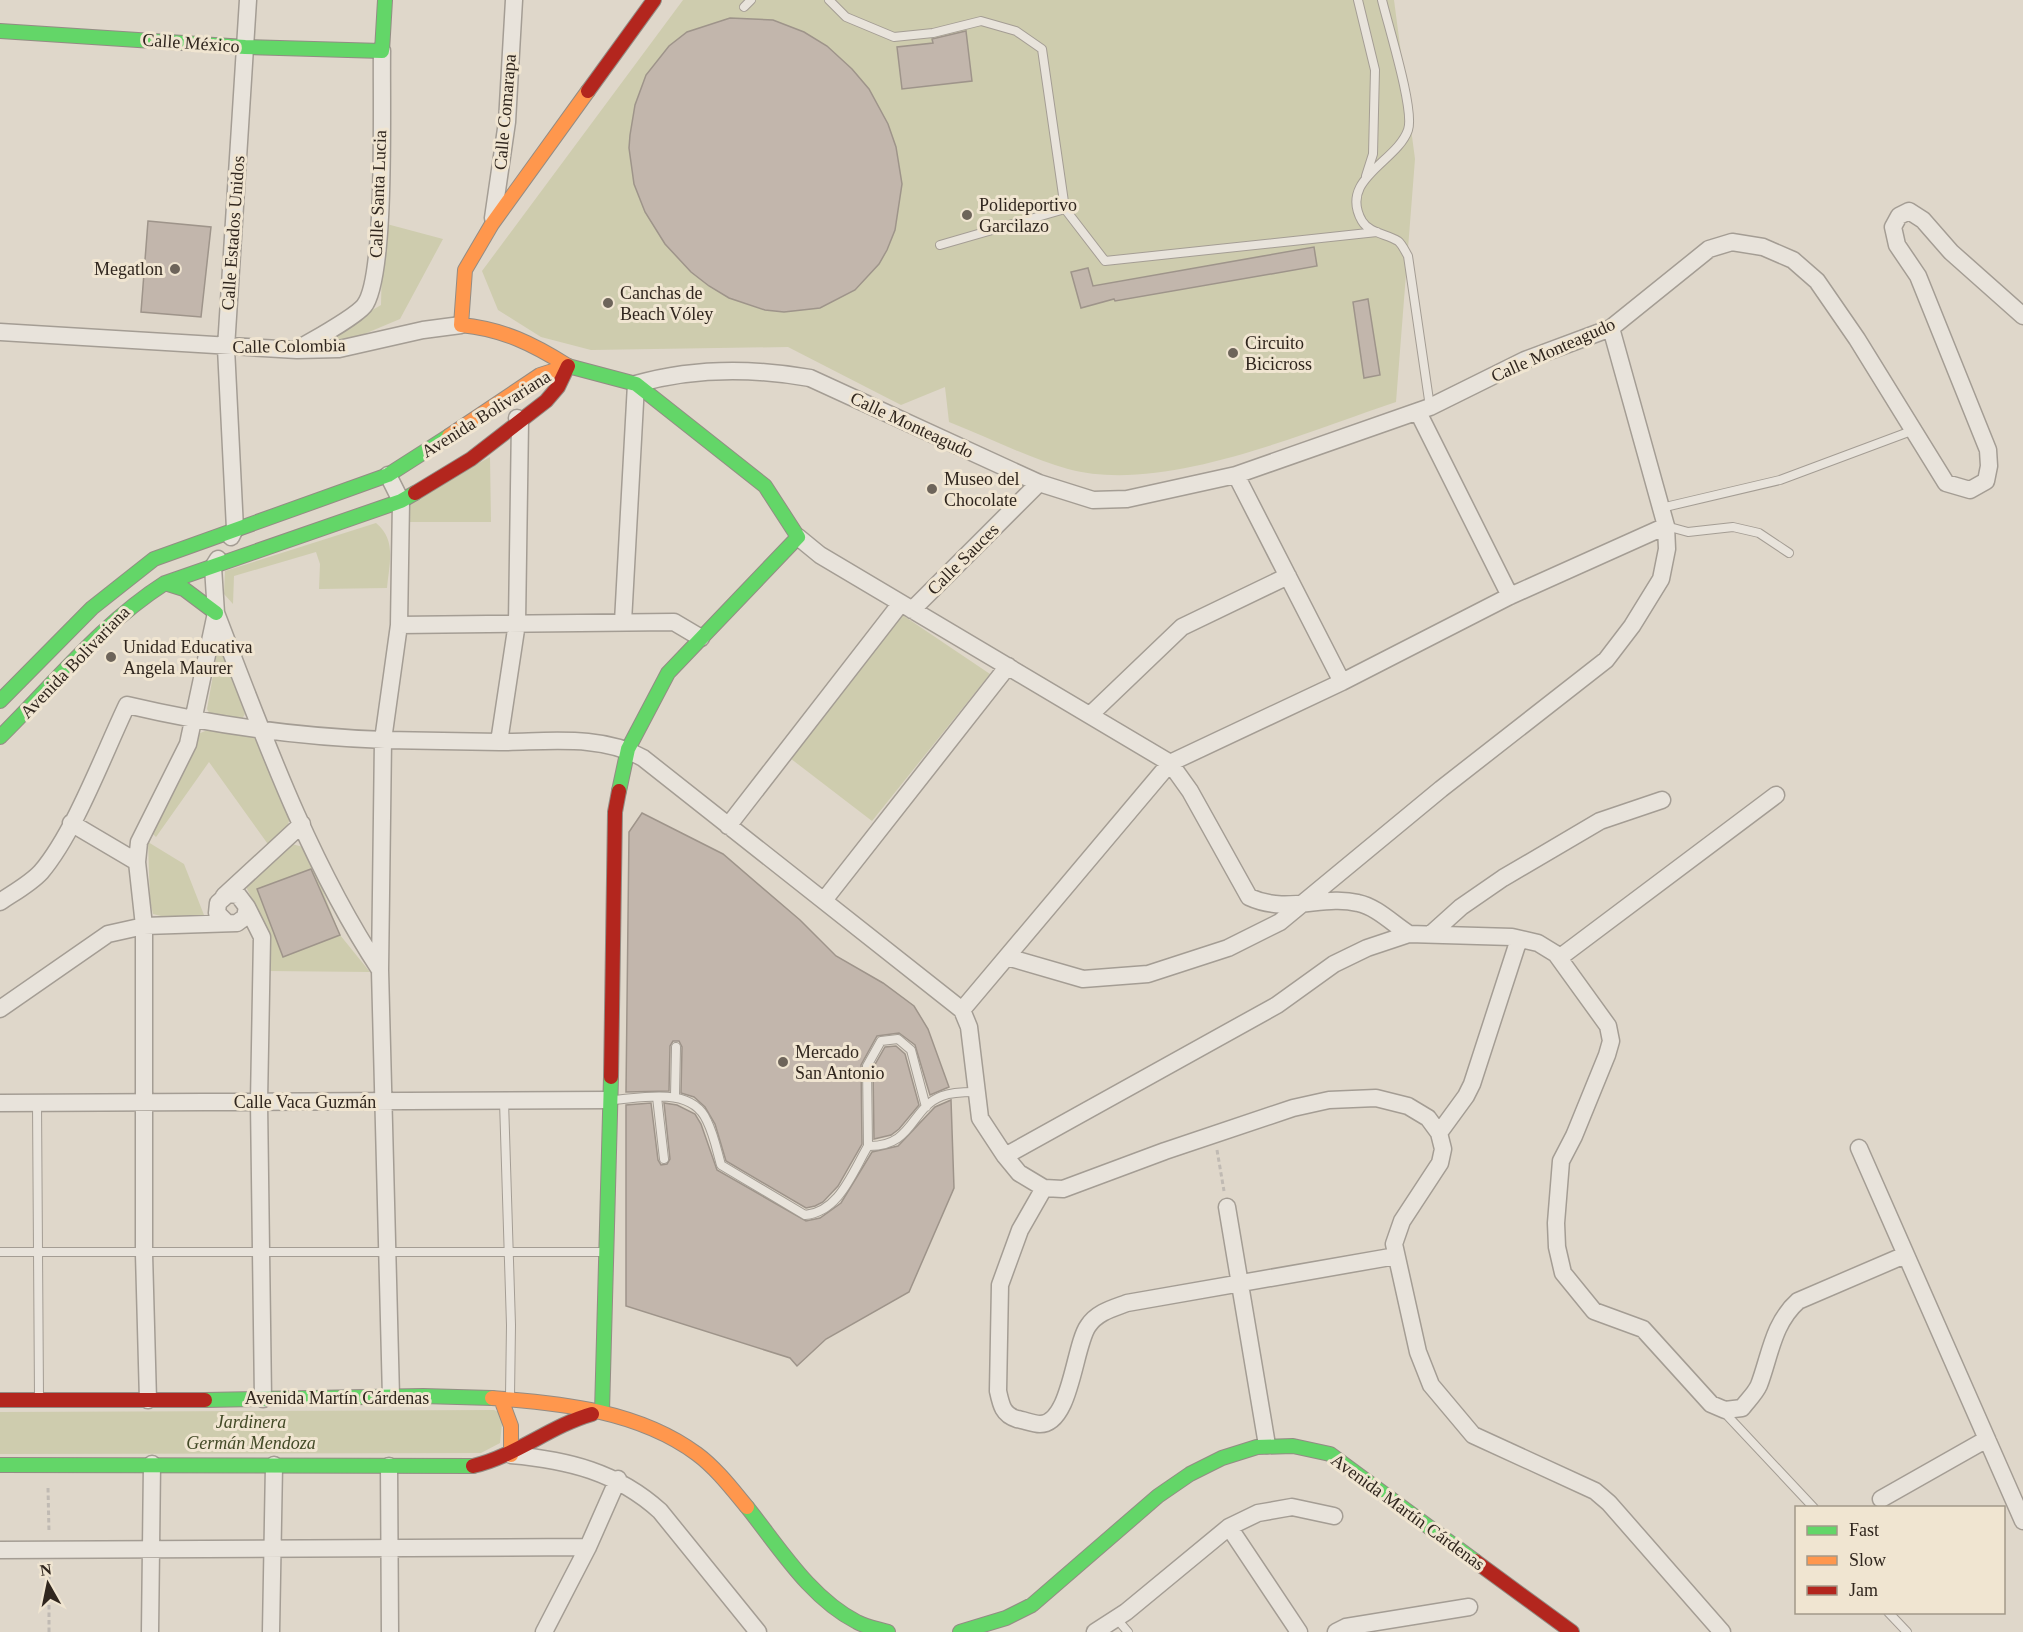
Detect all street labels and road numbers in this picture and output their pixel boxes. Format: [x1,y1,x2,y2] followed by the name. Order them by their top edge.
[142,30,240,56] street label: Calle México
[490,53,520,171] street label: Calle Comarapa
[366,130,390,258] street label: Calle Santa Lucia
[218,155,248,311] street label: Calle Estados Unidos
[1488,314,1618,386] street label: Calle Monteagudo
[232,335,346,357] street label: Calle Colombia
[418,366,554,462] street label: Avenida Bolivariana
[847,388,977,462] street label: Calle Monteagudo
[923,519,1003,599] street label: Calle Sauces
[16,602,134,722] street label: Avenida Bolivariana
[234,1092,376,1112] street label: Calle Vaca Guzmán
[245,1388,429,1408] street label: Avenida Martín Cárdenas
[1327,1450,1489,1574] street label: Avenida Martín Cárdenas

